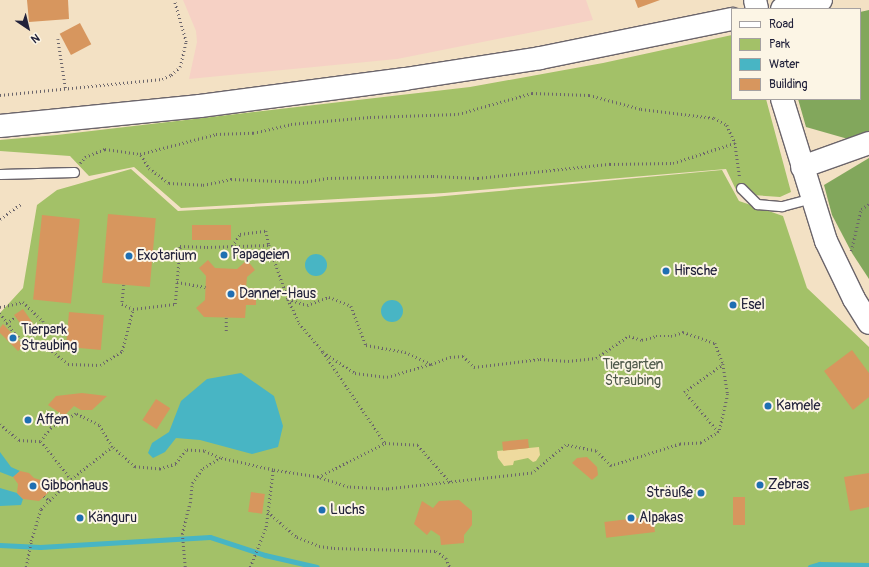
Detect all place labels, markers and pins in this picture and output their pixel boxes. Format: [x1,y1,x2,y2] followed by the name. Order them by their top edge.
[232,247,290,263] place label: Papageien
[137,248,197,264] place label: Exotarium
[219,250,229,260] marker: Papageien
[124,251,134,261] marker: Exotarium
[674,263,717,279] place label: Hirsche
[661,266,671,276] marker: Hirsche
[239,286,316,302] place label: Danner-Haus
[226,289,236,299] marker: Danner-Haus
[741,297,765,313] place label: Esel
[728,300,738,310] marker: Esel
[21,322,77,354] place label: Tierpark Straubing
[8,333,18,343] marker: Tierpark Straubing
[776,398,821,414] place label: Kamele
[763,401,773,411] marker: Kamele
[36,412,69,428] place label: Affen
[23,415,33,425] marker: Affen
[768,477,809,493] place label: Zebras
[41,478,108,494] place label: Gibbonhaus
[755,480,765,490] marker: Zebras
[28,481,38,491] marker: Gibbonhaus
[646,485,693,501] place label: Sträuße
[696,488,706,498] marker: Sträuße
[330,502,365,518] place label: Luchs
[317,505,327,515] marker: Luchs
[88,510,137,526] place label: Känguru
[639,510,683,526] place label: Alpakas
[75,513,85,523] marker: Känguru
[626,513,636,523] marker: Alpakas

